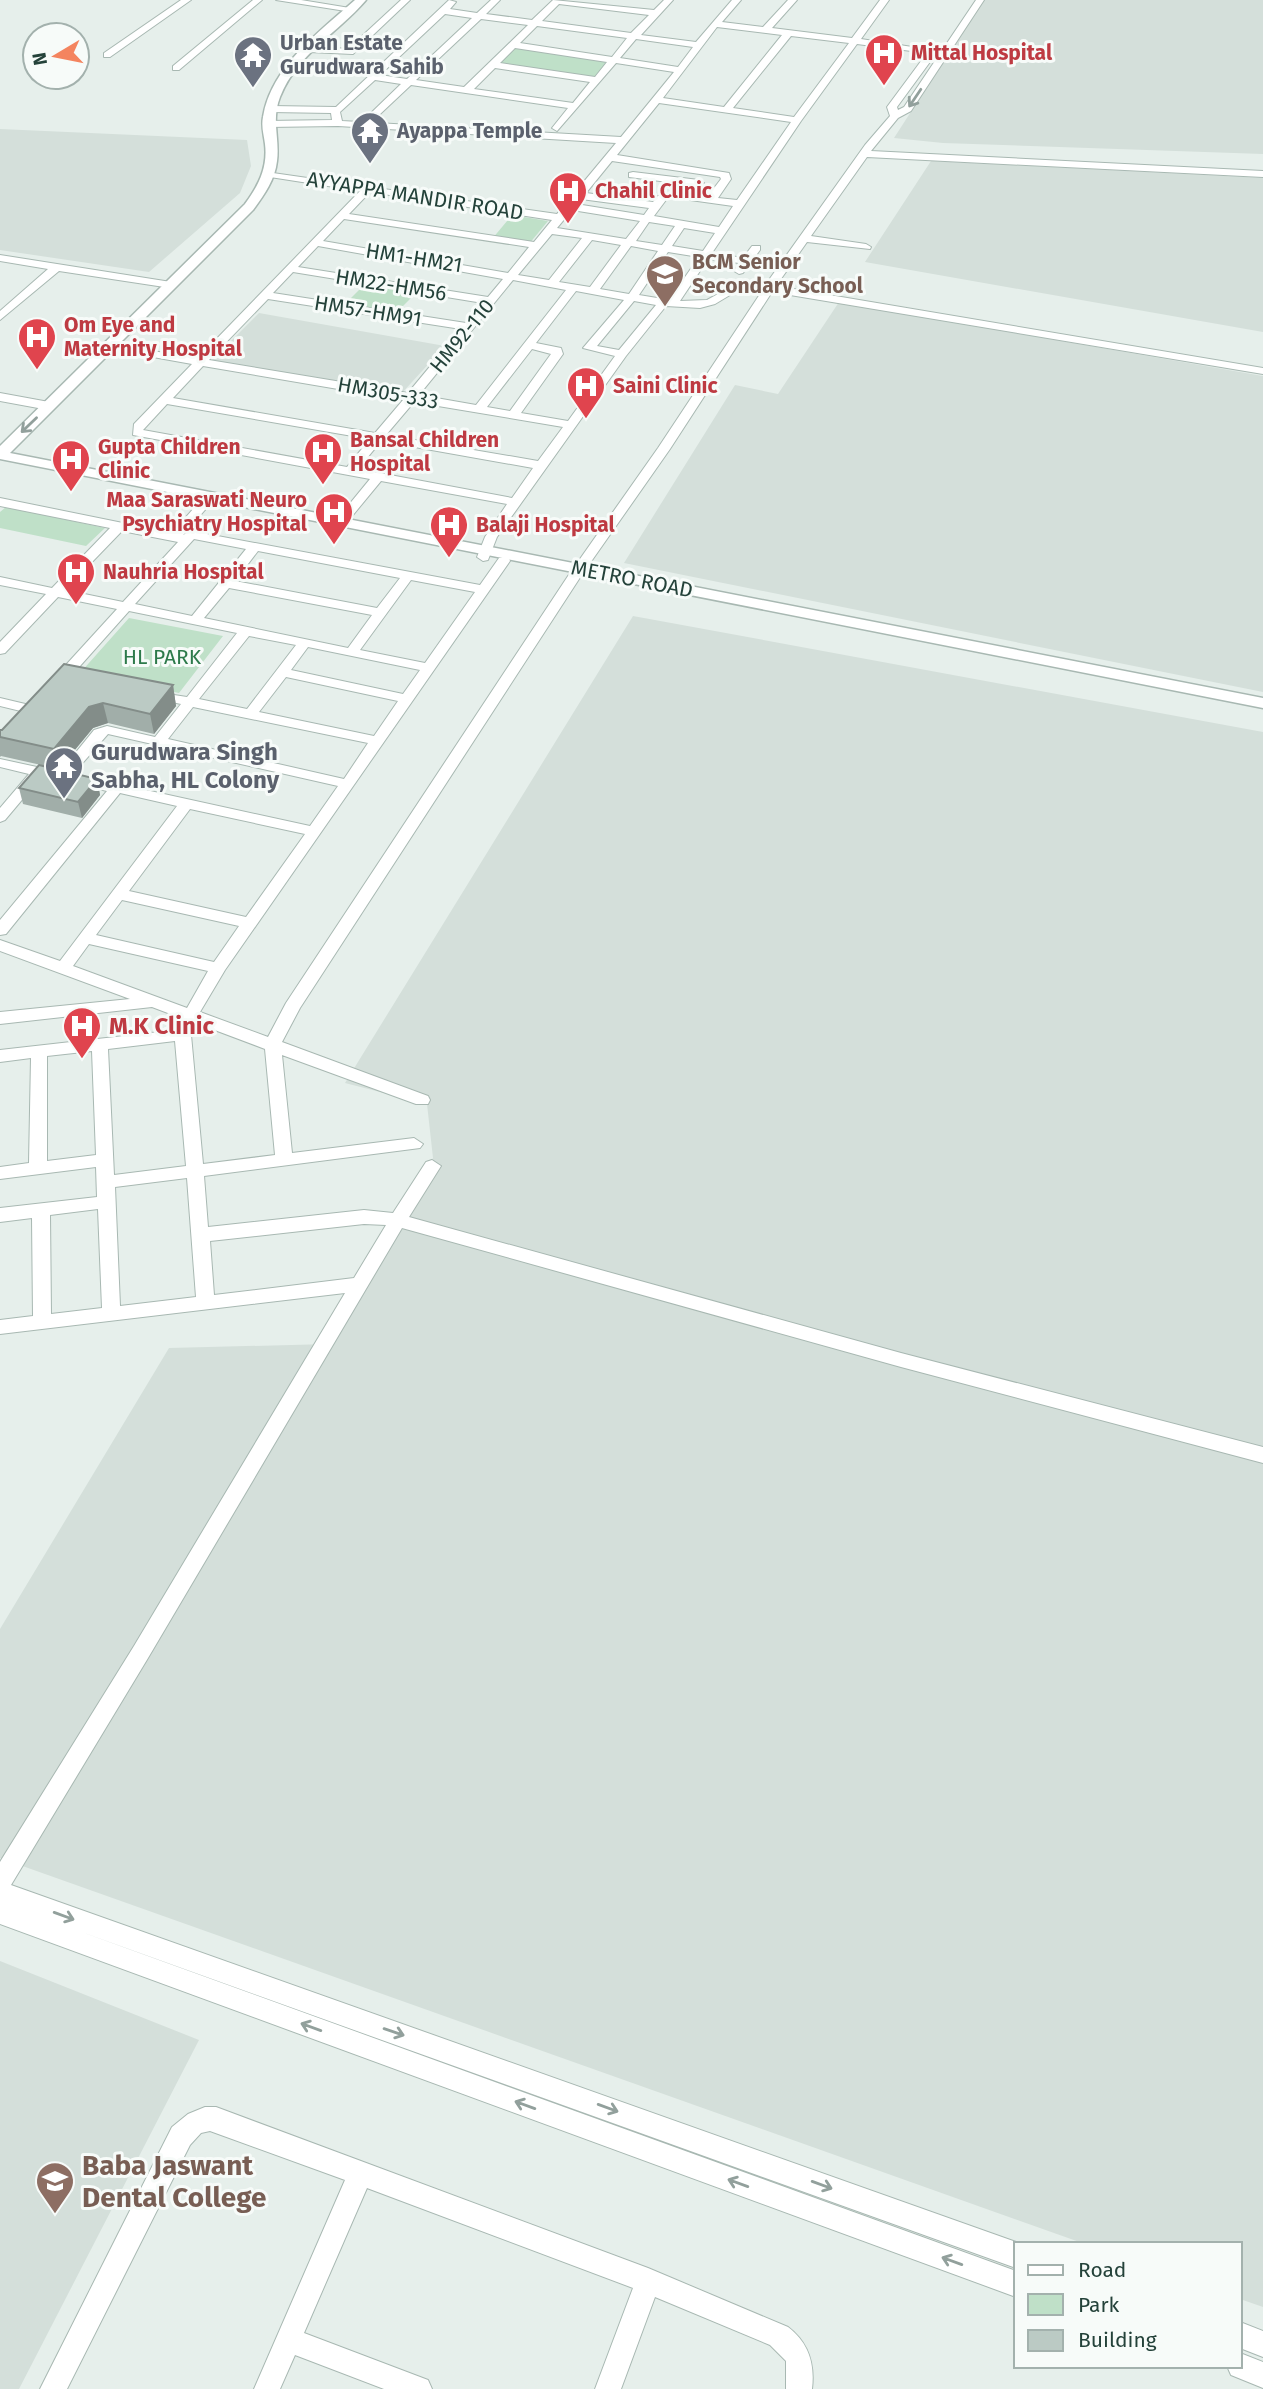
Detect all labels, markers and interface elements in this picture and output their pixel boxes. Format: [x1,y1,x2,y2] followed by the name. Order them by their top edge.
[21,21,91,91] north arrow
[280,30,444,80] place label: Urban Estate Gurudwara Sahib
[863,32,905,87] hospital icon: Mittal Hospital
[232,34,274,89] temple icon: Urban Estate Gurudwara Sahib
[911,40,1053,66] place label: Mittal Hospital
[27,51,52,67] text: N
[908,88,922,107] one-way arrow
[349,110,391,165] temple icon: Ayappa Temple
[396,118,543,144] place label: Ayappa Temple
[305,166,525,226] street label: AYYAPPA MANDIR ROAD
[547,170,589,225] hospital icon: Chahil Clinic
[595,178,712,204] place label: Chahil Clinic
[364,238,464,278] street label: HM1-HM21
[692,249,864,299] place label: BCM Senior Secondary School
[644,253,686,308] school or university icon: BCM Senior Secondary School
[334,263,448,307] street label: HM22-HM56
[312,290,424,332] street label: HM57-HM91
[424,294,500,378] street label: HM92-110
[64,312,243,362] place label: Om Eye and Maternity Hospital
[16,316,58,371] hospital icon: Om Eye and Maternity Hospital
[565,365,607,420] hospital icon: Saini Clinic
[336,371,440,415] street label: HM305-333
[613,373,718,399] place label: Saini Clinic
[21,417,38,434] one-way arrow
[350,427,499,477] place label: Bansal Children Hospital
[302,431,344,486] hospital icon: Bansal Children Hospital
[98,434,241,484] place label: Gupta Children Clinic
[50,438,92,493] hospital icon: Gupta Children Clinic
[107,487,308,537] place label: Maa Saraswati Neuro Psychiatry Hospital
[313,491,355,546] hospital icon: Maa Saraswati Neuro Psychiatry Hospital
[428,504,470,559] hospital icon: Balaji Hospital
[476,512,615,538] place label: Balaji Hospital
[55,551,97,606] hospital icon: Nauhria Hospital
[569,554,695,604] street label: METRO ROAD
[103,559,264,585] place label: Nauhria Hospital
[123,644,202,670] park label: HL PARK
[91,738,280,794] place label: Gurudwara Singh Sabha, HL Colony
[43,745,85,800] temple icon: Gurudwara Singh Sabha, HL Colony
[61,1005,103,1060] hospital icon: M.K Clinic
[109,1012,215,1040] place label: M.K Clinic
[52,1911,74,1923] one-way arrow
[301,2019,323,2032] one-way arrow
[383,2027,405,2039] one-way arrow
[514,2098,536,2110] one-way arrow
[597,2103,619,2115] one-way arrow
[82,2149,266,2214] place label: Baba Jaswant Dental College
[34,2160,76,2215] school or university icon: Baba Jaswant Dental College
[728,2176,750,2188] one-way arrow
[811,2180,833,2192] one-way arrow
[1014,2242,1242,2368] legend
[942,2254,964,2266] one-way arrow
[1078,2257,1126,2283] text: Road
[1078,2292,1120,2318] text: Park
[1078,2327,1157,2353] text: Building

